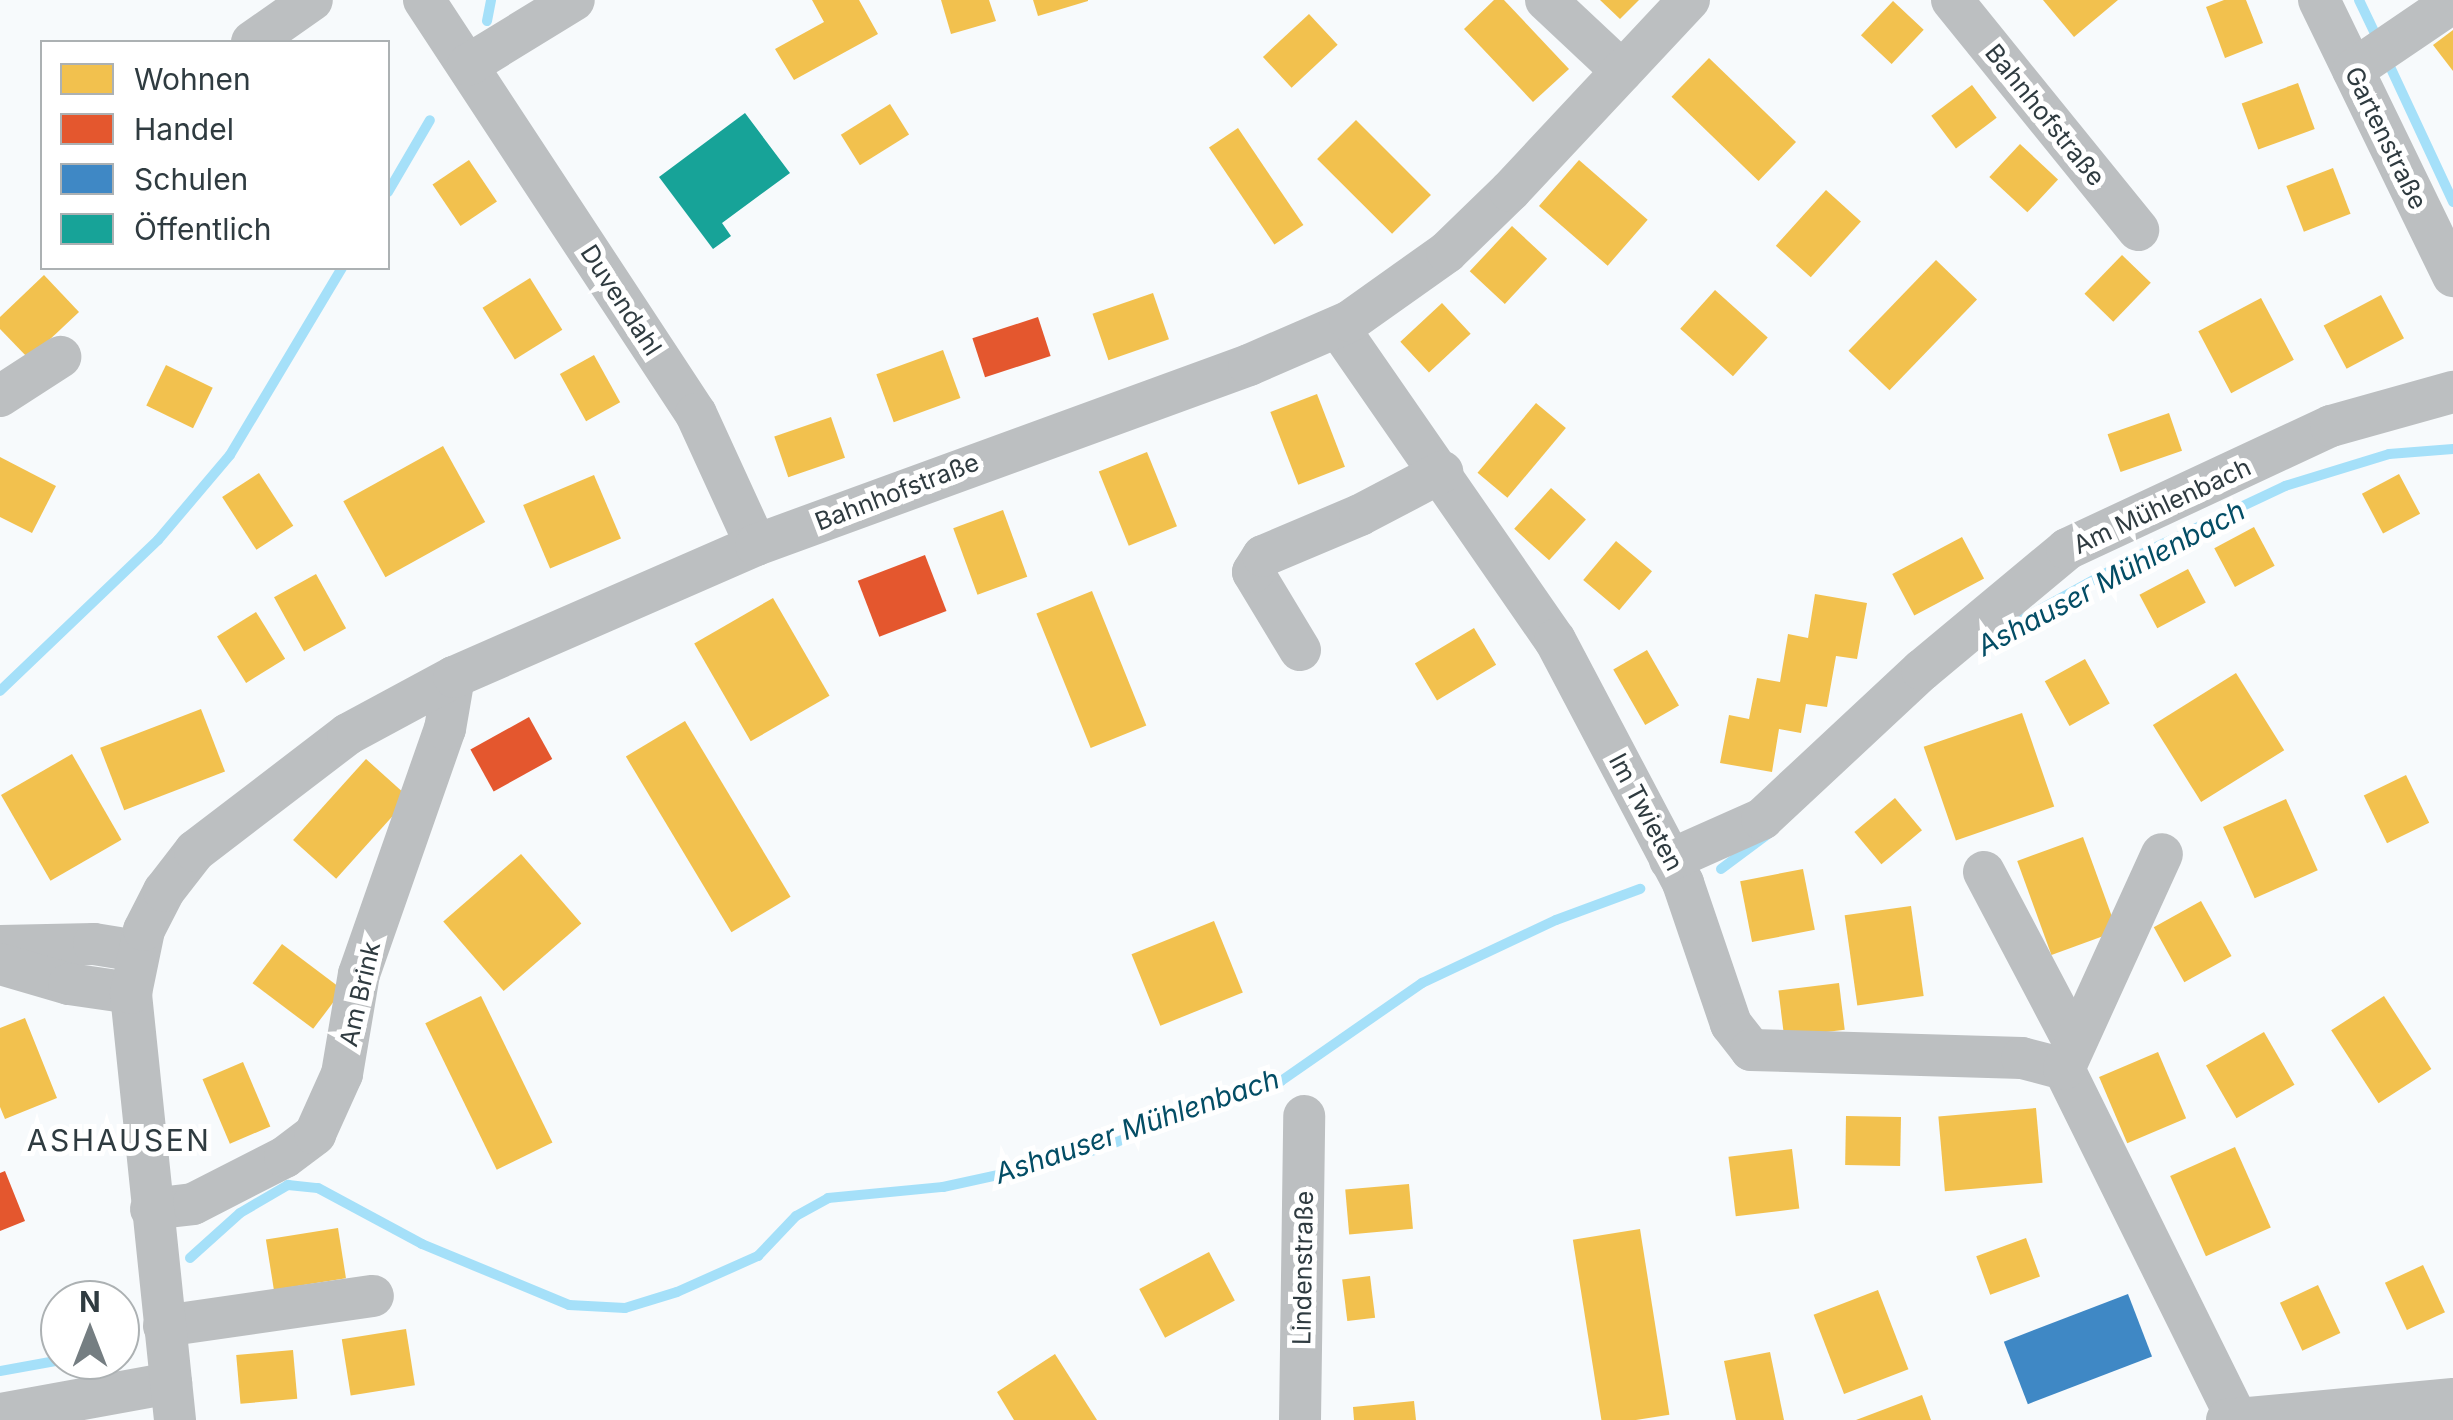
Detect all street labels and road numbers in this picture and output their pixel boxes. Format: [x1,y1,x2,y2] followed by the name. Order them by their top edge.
[1979,38,2111,192] street label: Bahnhofstraße
[2339,62,2433,214] street label: Gartenstraße
[574,239,668,361] street label: Duvendahl
[811,447,983,537] street label: Bahnhofstraße
[2068,452,2256,560] street label: Am Mühlenbach
[1603,748,1689,876] street label: Im Twieten
[333,939,387,1049] street label: Am Brink
[1287,1191,1319,1345] street label: Lindenstraße

